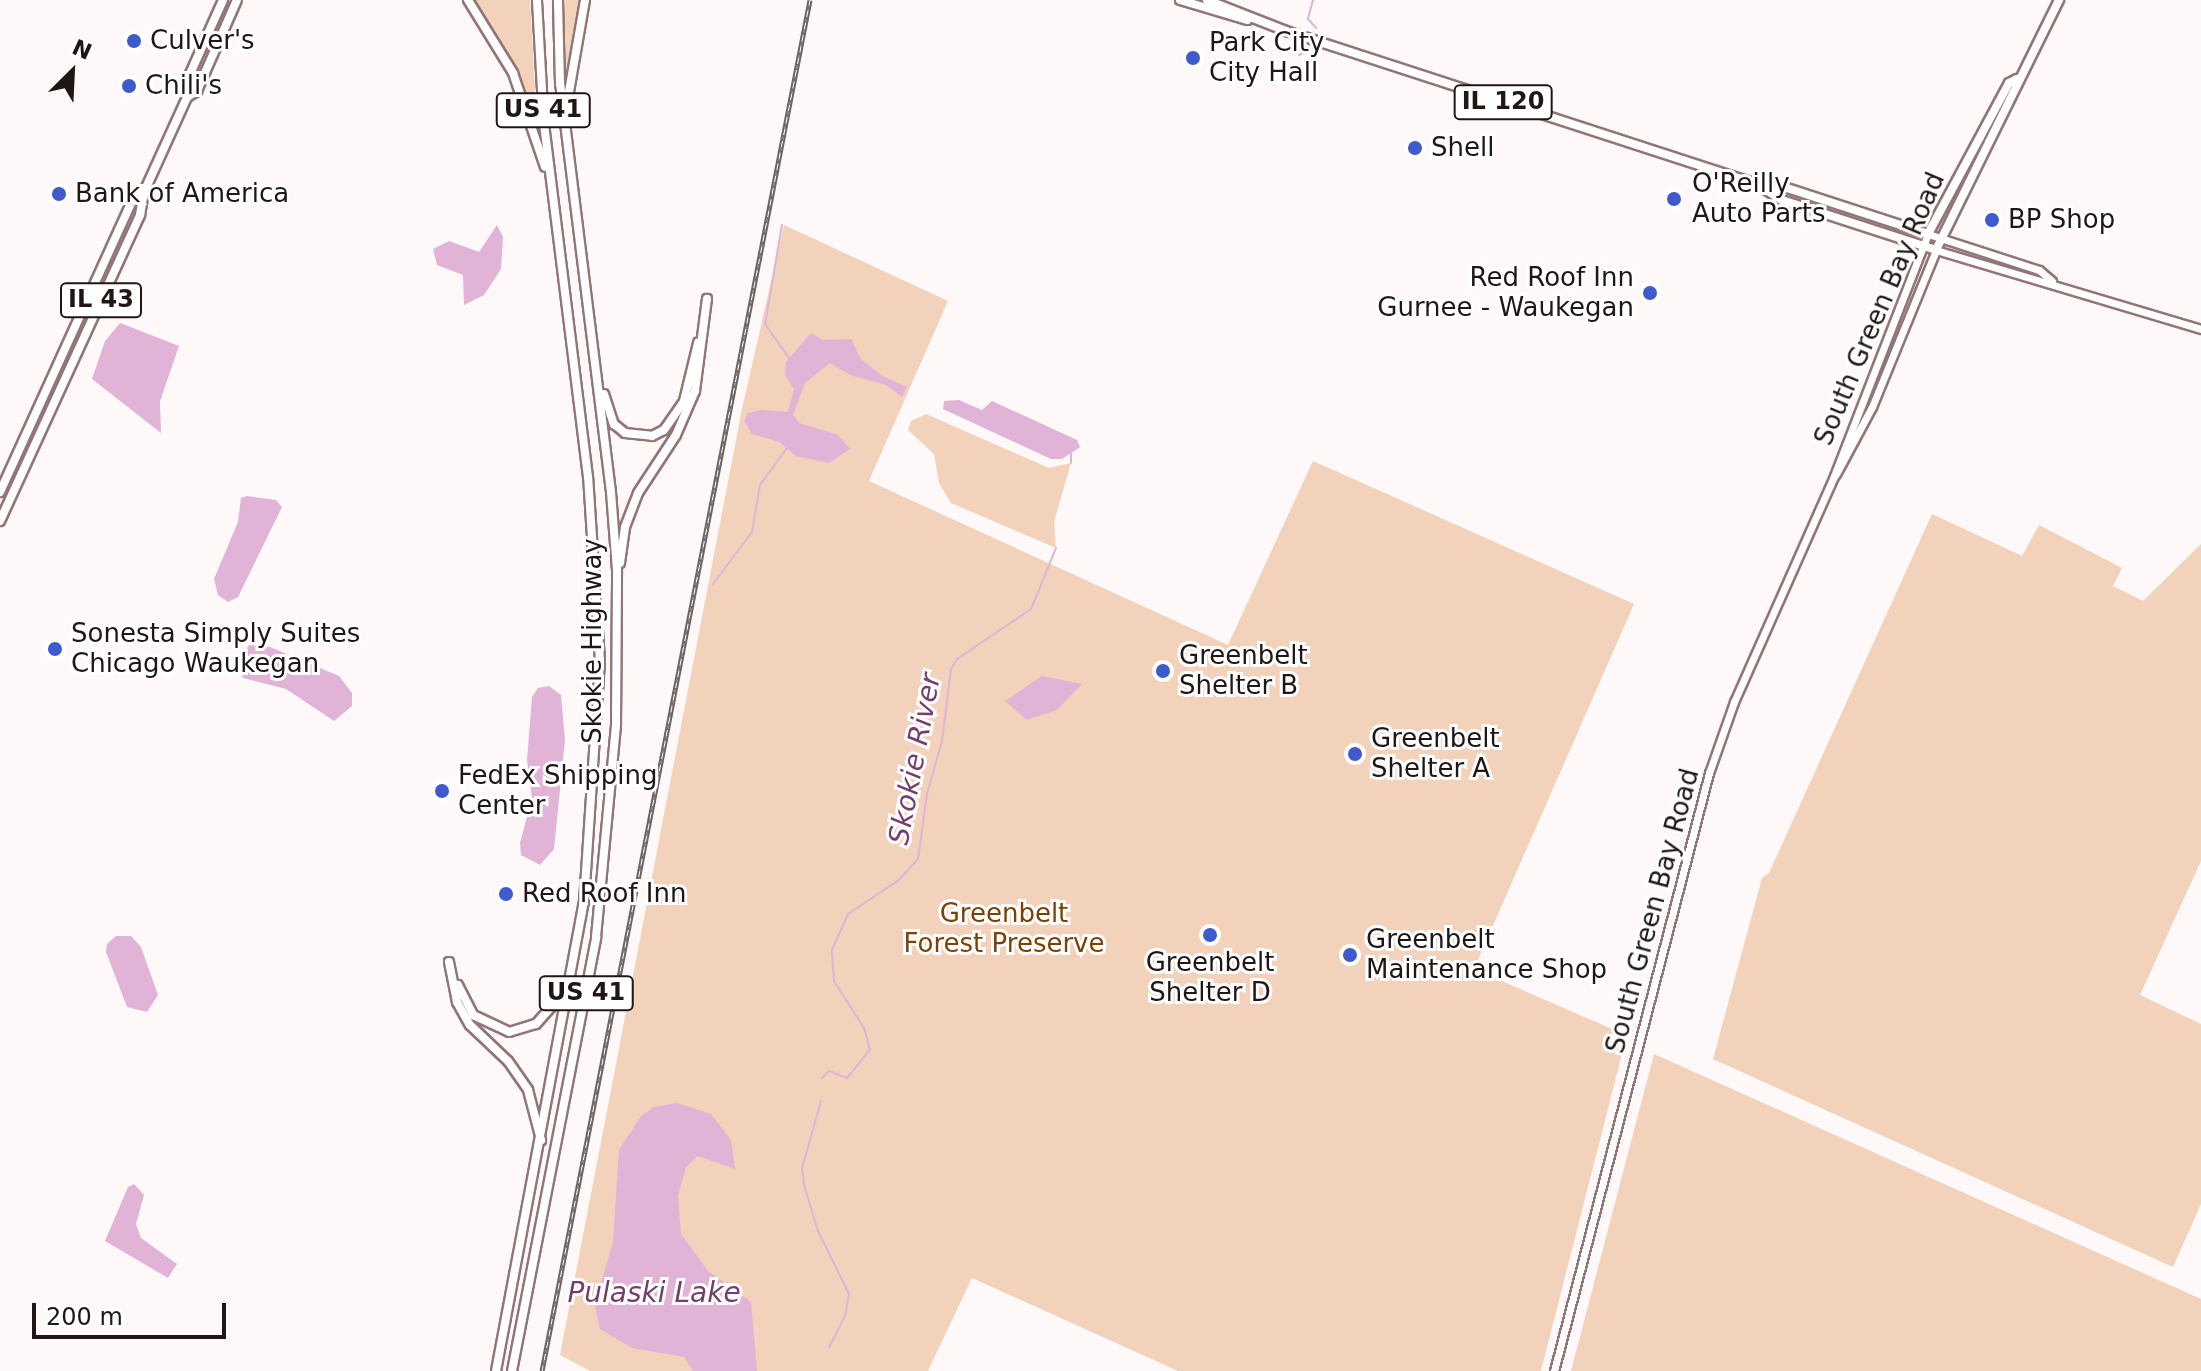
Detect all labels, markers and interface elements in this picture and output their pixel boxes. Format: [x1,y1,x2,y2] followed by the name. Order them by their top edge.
[150,25,255,57] place label: Culver's
[1209,27,1324,88] place label: Park City City Hall
[32,32,112,112] north arrow
[125,32,143,50] marker: Culver's
[68,34,95,65] text: N
[1184,49,1202,67] marker: Park City City Hall
[145,70,222,102] place label: Chili's
[120,77,138,95] marker: Chili's
[1453,82,1553,122] road number: IL 120
[495,90,591,130] road number: US 41
[1431,132,1494,164] place label: Shell
[1406,139,1424,157] marker: Shell
[1692,168,1826,230] place label: O'Reilly Auto Parts
[1808,168,1952,450] street label: South Green Bay Road
[75,178,289,210] place label: Bank of America
[50,185,68,203] marker: Bank of America
[1663,188,1685,210] marker: O'Reilly Auto Parts
[2008,204,2115,236] place label: BP Shop
[1983,211,2001,229] marker: BP Shop
[1377,262,1634,324] place label: Red Roof Inn Gurnee - Waukegan
[59,280,143,320] road number: IL 43
[1641,284,1659,302] marker: Red Roof Inn Gurnee - Waukegan
[577,538,609,744] street label: Skokie Highway
[71,618,360,680] place label: Sonesta Simply Suites Chicago Waukegan
[46,640,64,658] marker: Sonesta Simply Suites Chicago Waukegan
[1179,640,1308,702] place label: Greenbelt Shelter B
[1154,662,1172,680] marker: Greenbelt Shelter B
[882,670,948,848] water label: Skokie River
[1371,723,1500,784] place label: Greenbelt Shelter A
[1346,745,1364,763] marker: Greenbelt Shelter A
[458,760,658,822] place label: FedEx Shipping Center
[1600,765,1706,1057] street label: South Green Bay Road
[433,782,451,800] marker: FedEx Shipping Center
[522,878,686,910] place label: Red Roof Inn
[497,885,515,903] marker: Red Roof Inn
[903,898,1105,960] park label: Greenbelt Forest Preserve
[1366,924,1607,986] place label: Greenbelt Maintenance Shop
[1201,926,1219,944] marker: Greenbelt Shelter D
[1341,946,1359,964] marker: Greenbelt Maintenance Shop
[1146,947,1274,1008] place label: Greenbelt Shelter D
[538,973,634,1013] road number: US 41
[567,1276,741,1310] water label: Pulaski Lake
[36,1287,230,1337] scale bar
[46,1303,123,1331] text: 200 m

